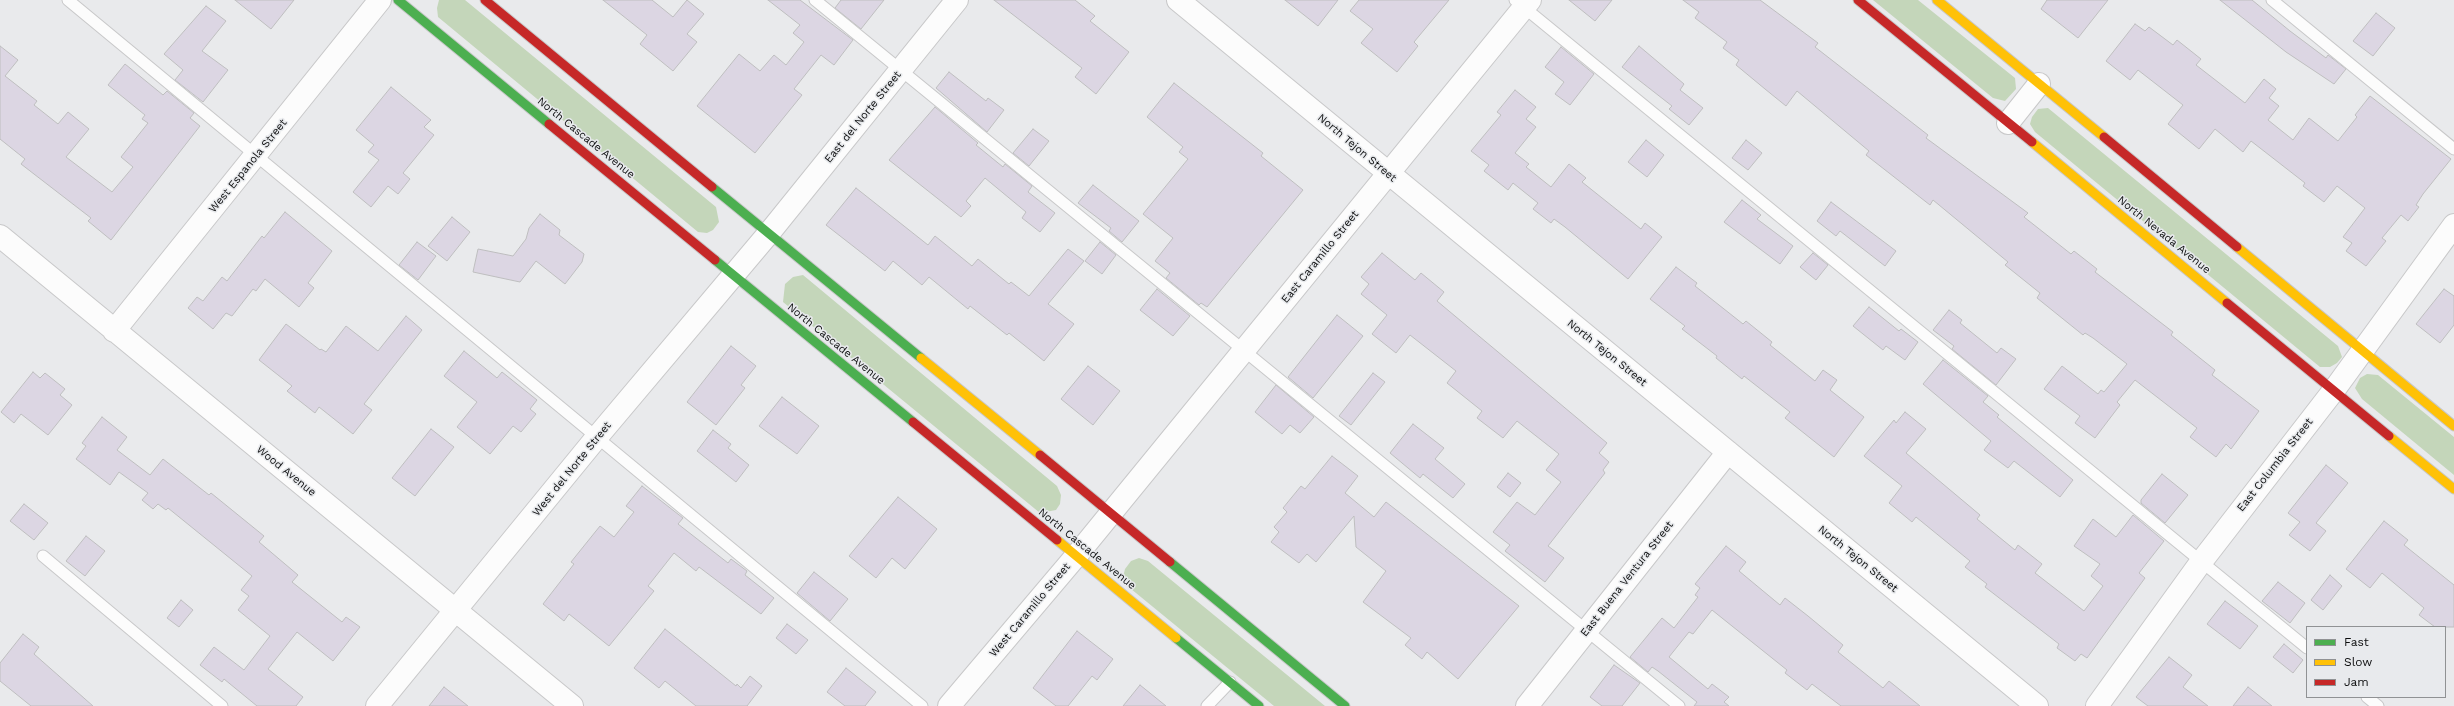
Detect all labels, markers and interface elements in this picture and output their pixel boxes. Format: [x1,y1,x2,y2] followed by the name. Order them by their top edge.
[822,68,904,166] street label: East del Norte Street
[535,95,637,181] street label: North Cascade Avenue
[1315,111,1399,185] street label: North Tejon Street
[206,117,290,215] street label: West Espanola Street
[2115,193,2213,277] street label: North Nevada Avenue
[1279,208,1361,306] street label: East Caramillo Street
[785,301,887,387] street label: North Cascade Avenue
[1564,317,1650,389] street label: North Tejon Street
[2234,416,2316,514] street label: East Columbia Street
[530,419,614,519] street label: West del Norte Street
[253,443,319,499] street label: Wood Avenue
[1036,506,1138,592] street label: North Cascade Avenue
[1578,519,1676,639] street label: East Buena Ventura Street
[1815,523,1901,595] street label: North Tejon Street
[987,560,1073,660] street label: West Caramillo Street
[2306,626,2446,698] legend
[2344,635,2369,649] text: Fast
[2344,655,2372,669] text: Slow
[2344,675,2369,689] text: Jam

